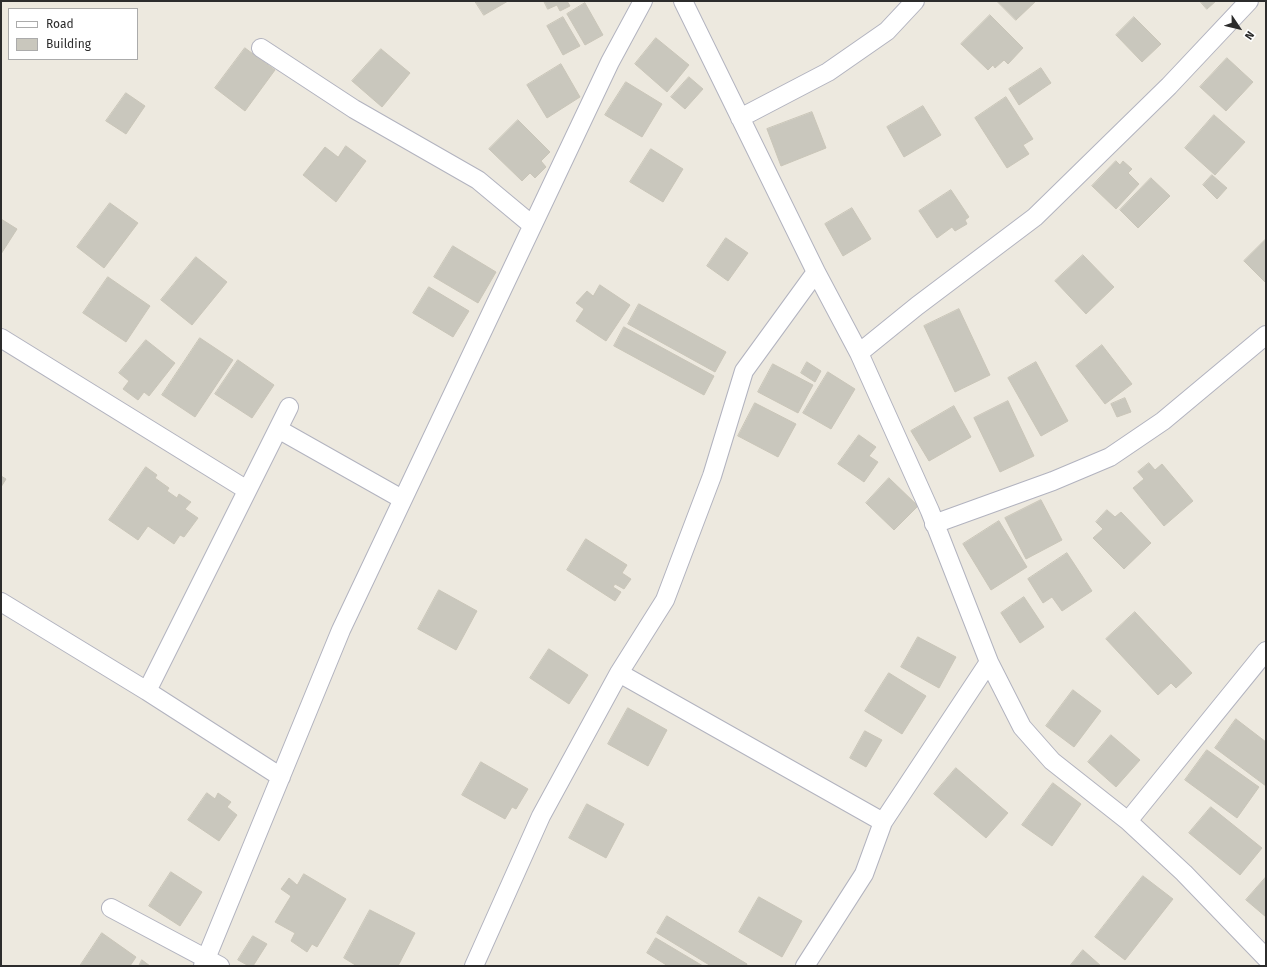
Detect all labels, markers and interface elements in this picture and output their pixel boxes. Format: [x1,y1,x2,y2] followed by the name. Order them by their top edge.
[8,8,138,60] legend
[1219,8,1259,48] north arrow
[46,17,74,31] text: Road
[1242,28,1257,42] text: N
[46,37,91,51] text: Building

